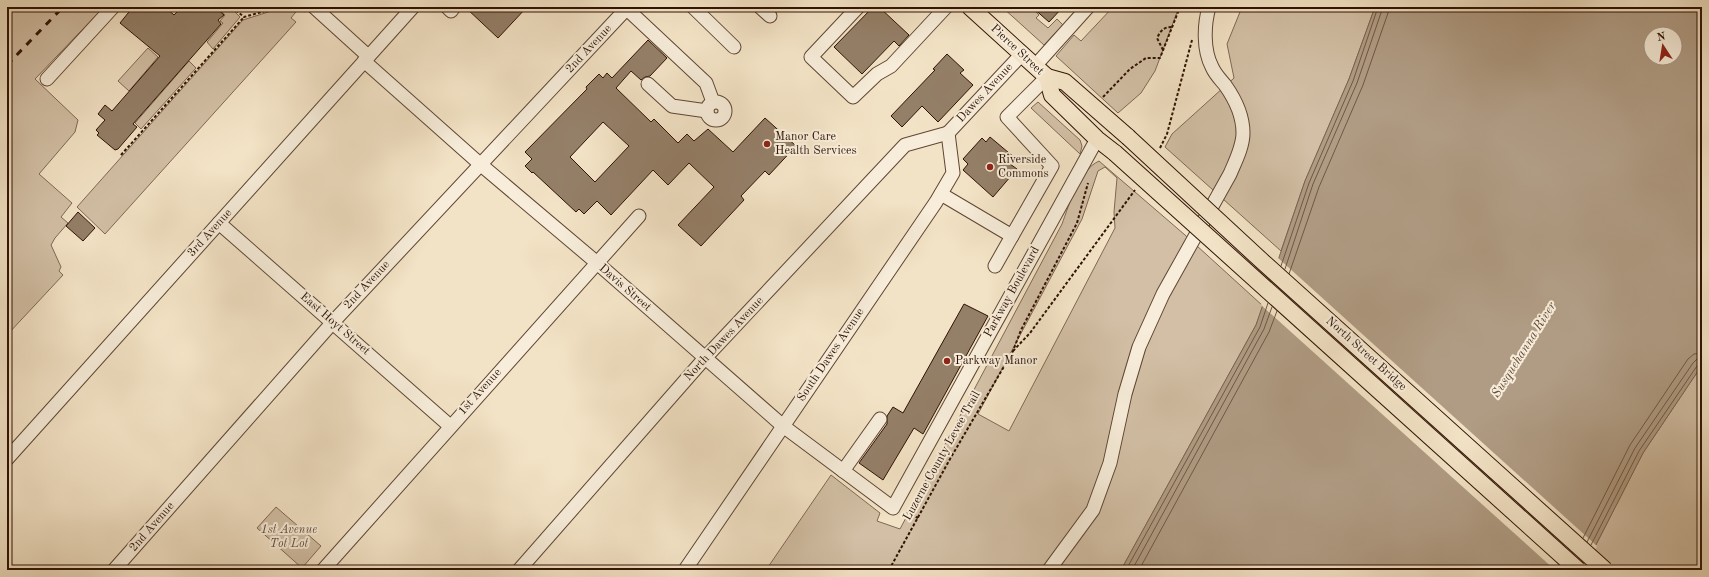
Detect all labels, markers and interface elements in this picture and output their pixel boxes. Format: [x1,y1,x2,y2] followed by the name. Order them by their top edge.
[564,22,615,75] street label: 2nd Avenue
[988,23,1046,77] street label: Pierce Street
[1643,26,1683,66] north arrow
[1656,31,1667,44] text: N
[955,61,1016,125] street label: Dawes Avenue
[775,131,857,157] place label: Manor Care Health Services
[762,139,772,149] marker: Manor Care Health Services
[998,154,1049,180] place label: Riverside Commons
[985,162,995,172] marker: Riverside Commons
[186,206,235,259] street label: 3rd Avenue
[982,245,1042,339] street label: Parkway Boulevard
[342,258,393,311] street label: 2nd Avenue
[597,262,653,314] street label: Davis Street
[298,291,372,357] street label: East Hoyt Street
[682,294,766,383] street label: North Dawes Avenue
[1489,300,1559,400] water label: Susquehanna River
[795,306,867,404] street label: South Dawes Avenue
[1323,315,1409,394] street label: North Street Bridge
[955,355,1038,367] place label: Parkway Manor
[942,356,952,366] marker: Parkway Manor
[456,366,504,418] street label: 1st Avenue
[901,389,983,523] street label: Luzerne County Levee Trail
[127,500,177,554] street label: 2nd Avenue
[261,524,317,550] park label: 1st Avenue Tot Lot

